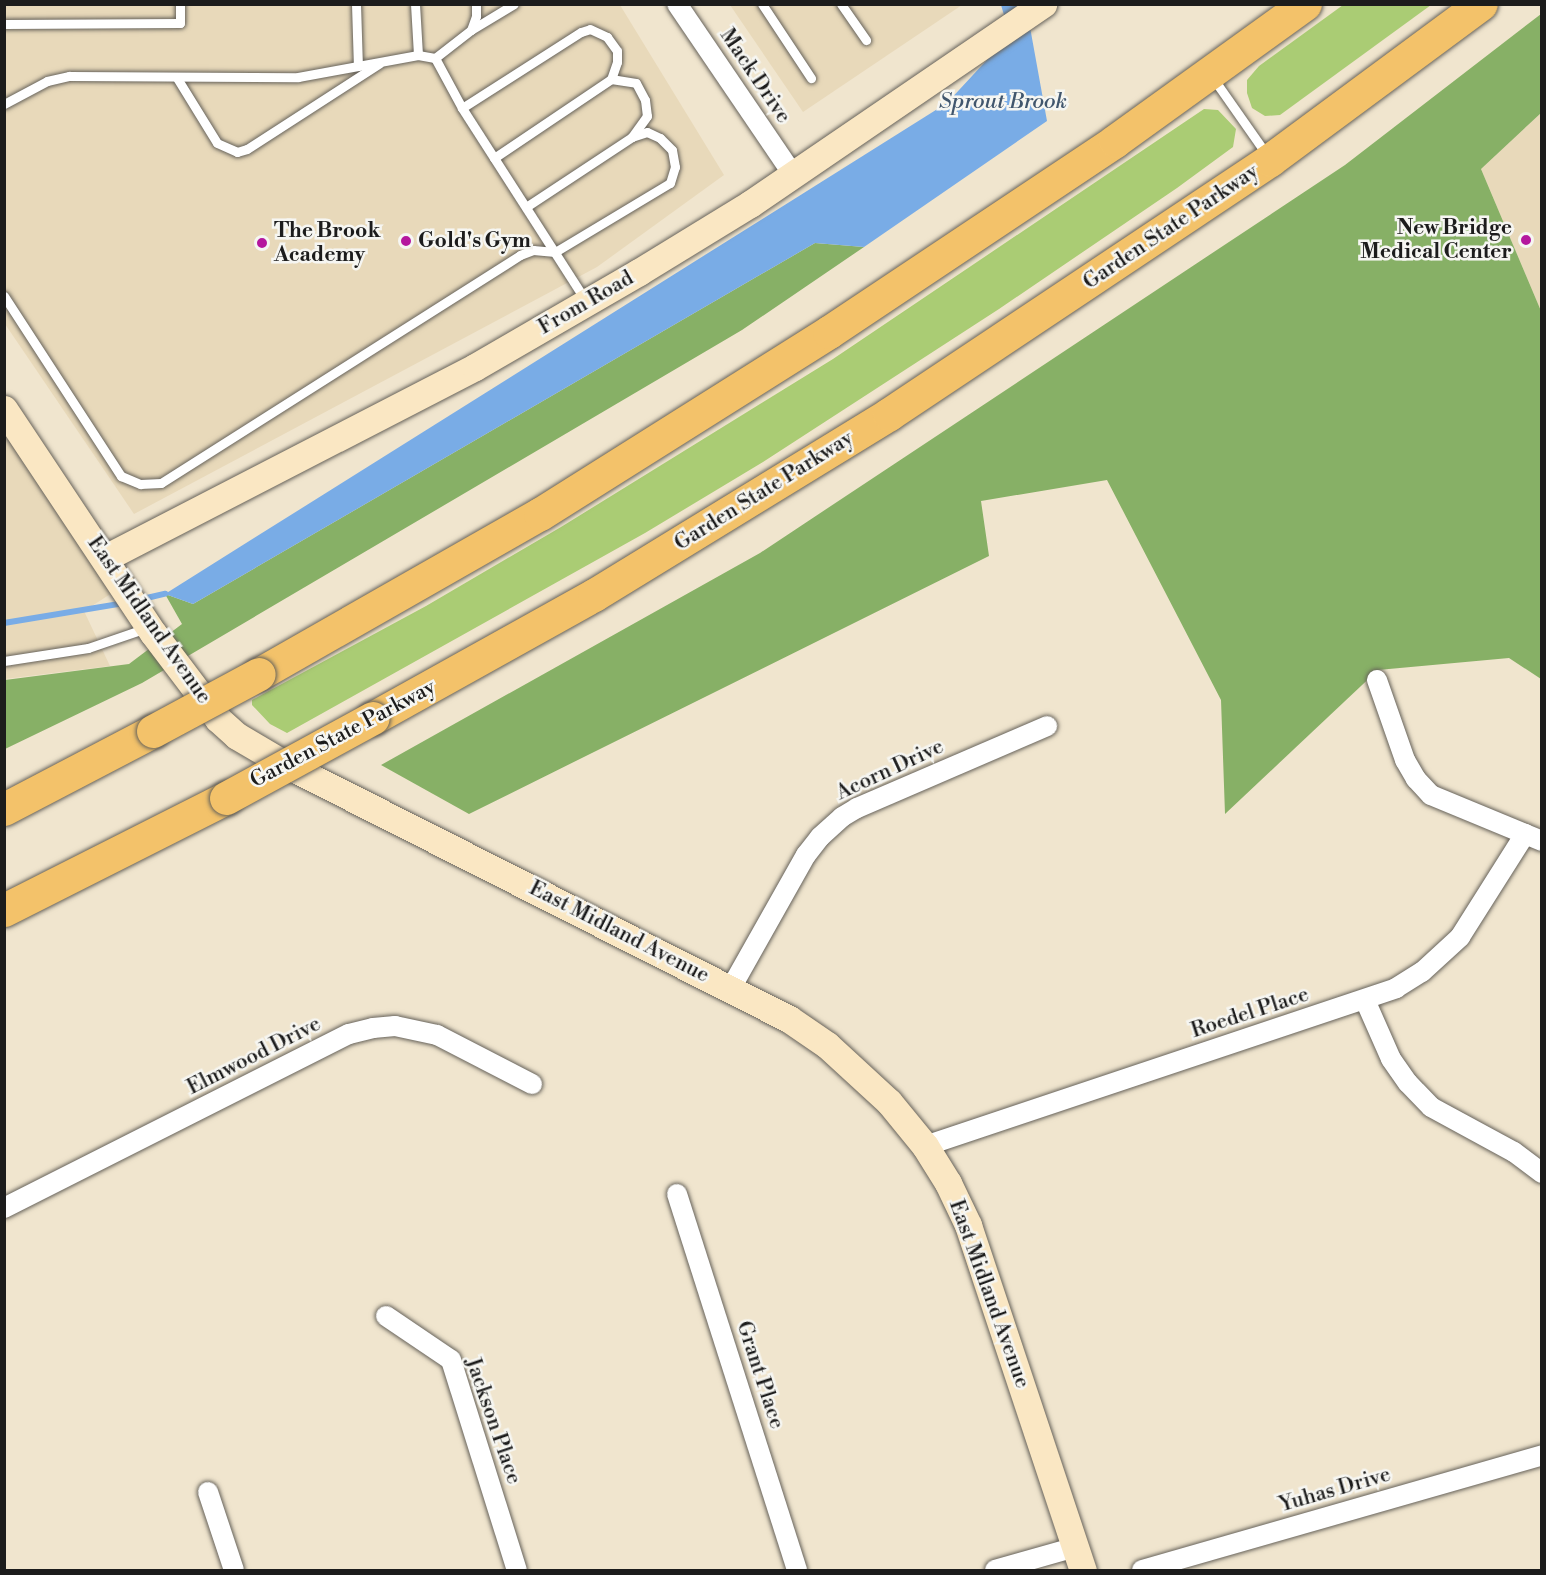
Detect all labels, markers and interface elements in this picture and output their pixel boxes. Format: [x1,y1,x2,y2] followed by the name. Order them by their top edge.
[714,24,796,128] street label: Mack Drive
[939,89,1067,115] water label: Sprout Brook
[1079,159,1263,295] street label: Garden State Parkway
[1360,215,1512,265] place label: New Bridge Medical Center
[274,218,380,268] place label: The Brook Academy
[418,228,531,254] place label: Gold's Gym
[1517,231,1535,249] marker: New Bridge Medical Center
[399,234,413,248] marker: Gold's Gym
[255,236,269,250] marker: The Brook Academy
[534,266,638,340] street label: From Road
[670,426,858,556] street label: Garden State Parkway
[82,531,216,709] street label: East Midland Avenue
[246,675,440,793] street label: Garden State Parkway
[832,734,948,806] street label: Acorn Drive
[525,876,713,988] street label: East Midland Avenue
[1188,982,1312,1044] street label: Roedel Place
[183,1011,325,1101] street label: Elmwood Drive
[943,1196,1035,1392] street label: East Midland Avenue
[731,1318,789,1432] street label: Grant Place
[460,1354,526,1488] street label: Jackson Place
[1276,1462,1394,1518] street label: Yuhas Drive

